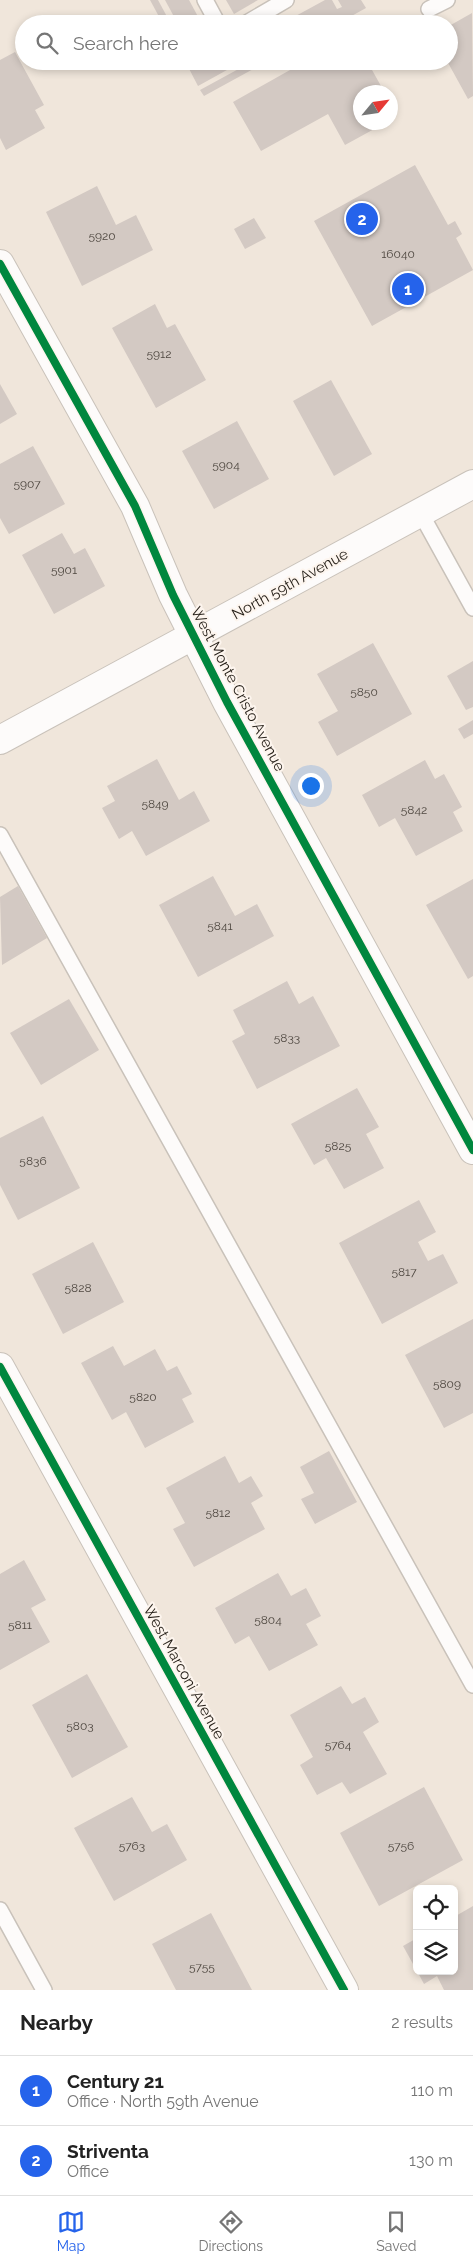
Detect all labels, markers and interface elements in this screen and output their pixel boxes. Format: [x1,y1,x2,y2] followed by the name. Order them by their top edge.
[15,15,458,70] search box
[33,29,61,57] icon: search
[73,32,179,54] text: Search here
[353,85,398,130] north arrow
[346,200,378,238] pin: 2
[88,229,116,243] house number: 5920
[381,247,415,261] house number: 16040
[392,270,424,308] pin: 1
[147,347,171,361] house number: 5912
[212,458,240,472] house number: 5904
[13,477,41,491] house number: 5907
[229,545,351,623] street label: North 59th Avenue
[51,563,77,577] house number: 5901
[187,604,289,774] street label: West Monte Cristo Avenue
[350,685,378,699] house number: 5850
[298,773,324,799] your location
[141,797,169,811] house number: 5849
[401,803,427,817] house number: 5842
[207,919,233,933] house number: 5841
[274,1031,300,1045] house number: 5833
[325,1139,352,1153] house number: 5825
[19,1154,47,1168] house number: 5836
[391,1265,417,1279] house number: 5817
[64,1281,92,1295] house number: 5828
[433,1377,461,1391] house number: 5809
[129,1390,157,1404] house number: 5820
[205,1506,231,1520] house number: 5812
[140,1602,229,1743] street label: West Marconi Avenue
[254,1613,282,1627] house number: 5804
[8,1618,32,1632] house number: 5811
[66,1719,94,1733] house number: 5803
[325,1738,352,1752] house number: 5764
[119,1839,145,1853] house number: 5763
[388,1839,414,1853] house number: 5756
[413,1885,458,1975] map controls
[413,1885,458,1930] button: locate
[413,1930,458,1975] button: layers
[189,1960,215,1974] house number: 5755
[20,2010,93,2035] text: Nearby
[391,2013,453,2032] text: 2 results
[67,2070,164,2092] text: Century 21
[32,2081,40,2100] text: 1
[411,2081,453,2100] text: 110 m
[67,2092,259,2111] text: Office · North 59th Avenue
[67,2140,149,2162] text: Striventa
[31,2151,41,2170] text: 2
[409,2151,453,2170] text: 130 m
[67,2162,109,2181] text: Office
[57,2208,85,2254] tab: Map
[198,2208,263,2254] tab: Directions
[376,2208,416,2254] tab: Saved

